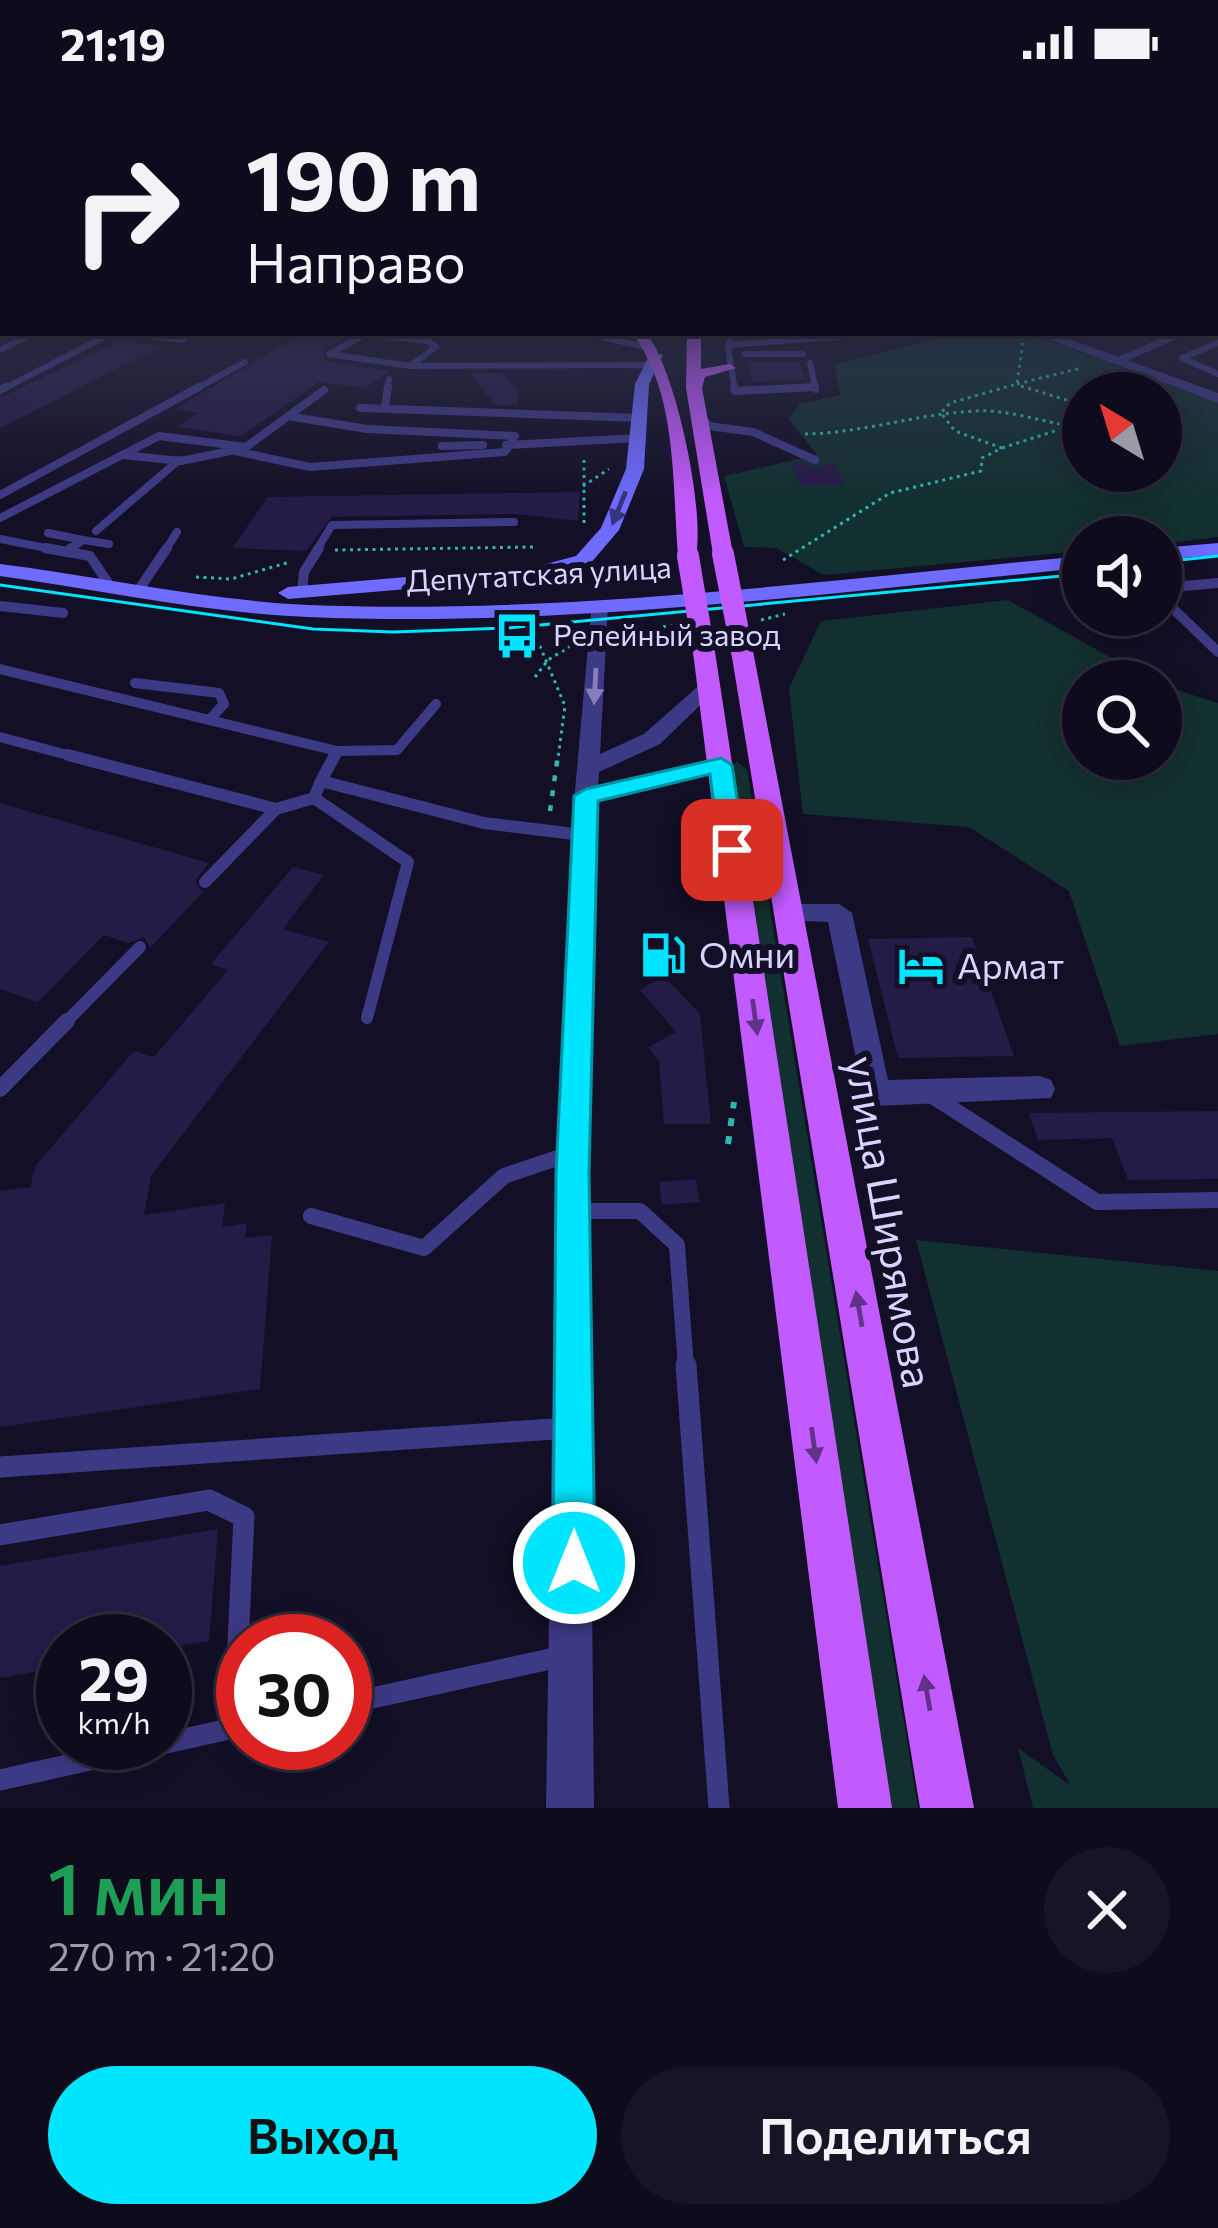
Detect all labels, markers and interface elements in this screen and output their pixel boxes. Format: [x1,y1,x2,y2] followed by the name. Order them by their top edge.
[60,15,166,70] text: 21:19
[246,126,481,228] text: 190 m
[48,132,204,288] icon: right
[246,228,466,294] text: Направо
[1062,372,1182,492] north arrow
[1062,372,1182,780] map controls
[609,490,628,526] one-way arrow
[1062,516,1182,636] button: sound
[405,547,672,598] street label: Депутатская улица
[492,611,542,661] bus stop icon: Релейный завод
[553,615,781,652] place label: Релейный завод
[1062,660,1182,780] button: search
[585,668,604,706] one-way arrow
[681,799,783,901] pin
[699,817,765,883] icon: arrive
[638,930,688,980] fuel station icon: Омни
[699,931,795,975] place label: Омни
[896,941,946,991] hotel icon: Армат
[957,942,1064,986] place label: Армат
[746,999,765,1037] one-way arrow
[836,1051,946,1392] street label: улица Ширямова
[849,1289,867,1327] one-way arrow
[805,1427,824,1465] one-way arrow
[511,1500,637,1626] position arrow
[216,1614,372,1770] speed limit sign: 30
[79,1640,149,1713] text: 29
[917,1673,935,1711] one-way arrow
[78,1703,150,1740] text: km/h
[48,1842,230,1930] text: 1 мин
[1044,1847,1170,1973] button: close
[48,1931,276,1979] text: 270 m · 21:20
[48,2066,597,2204] button: Выход
[621,2066,1170,2204] button: Поделиться

